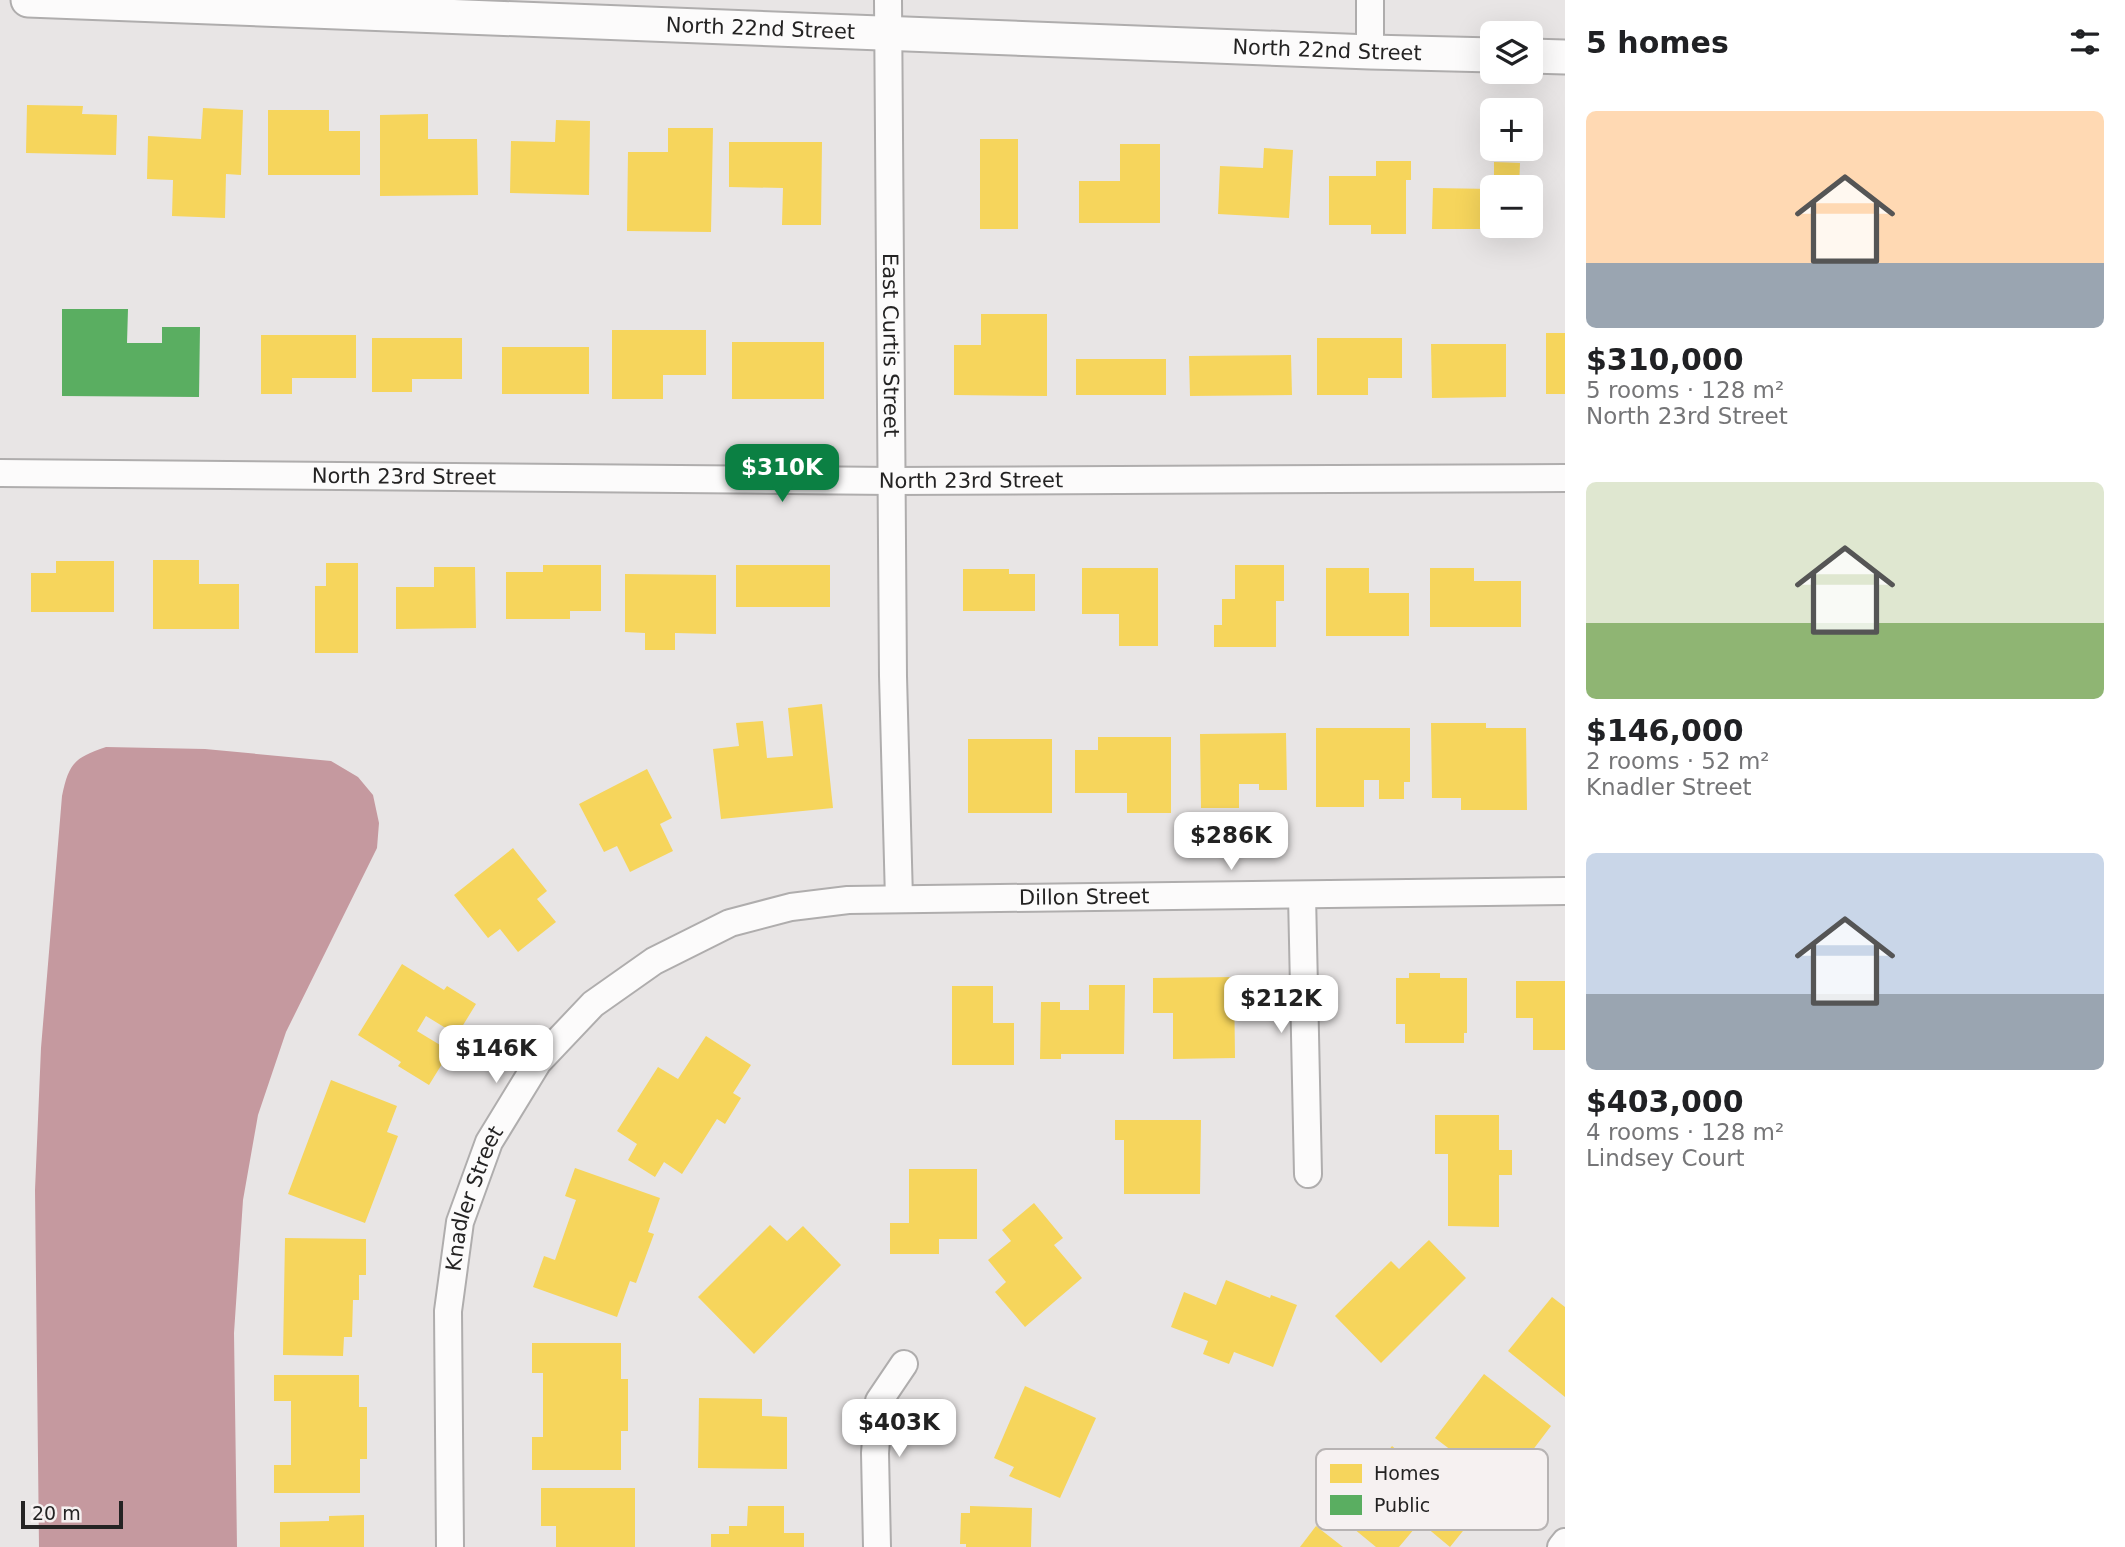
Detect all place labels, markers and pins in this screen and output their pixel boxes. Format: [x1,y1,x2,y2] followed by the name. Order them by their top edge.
[733,444,831,504] pin: $310K
[1182,812,1280,872] pin: $286K
[1232,976,1330,1035] pin: $212K
[447,1026,545,1085] pin: $146K
[850,1400,948,1459] pin: $403K

